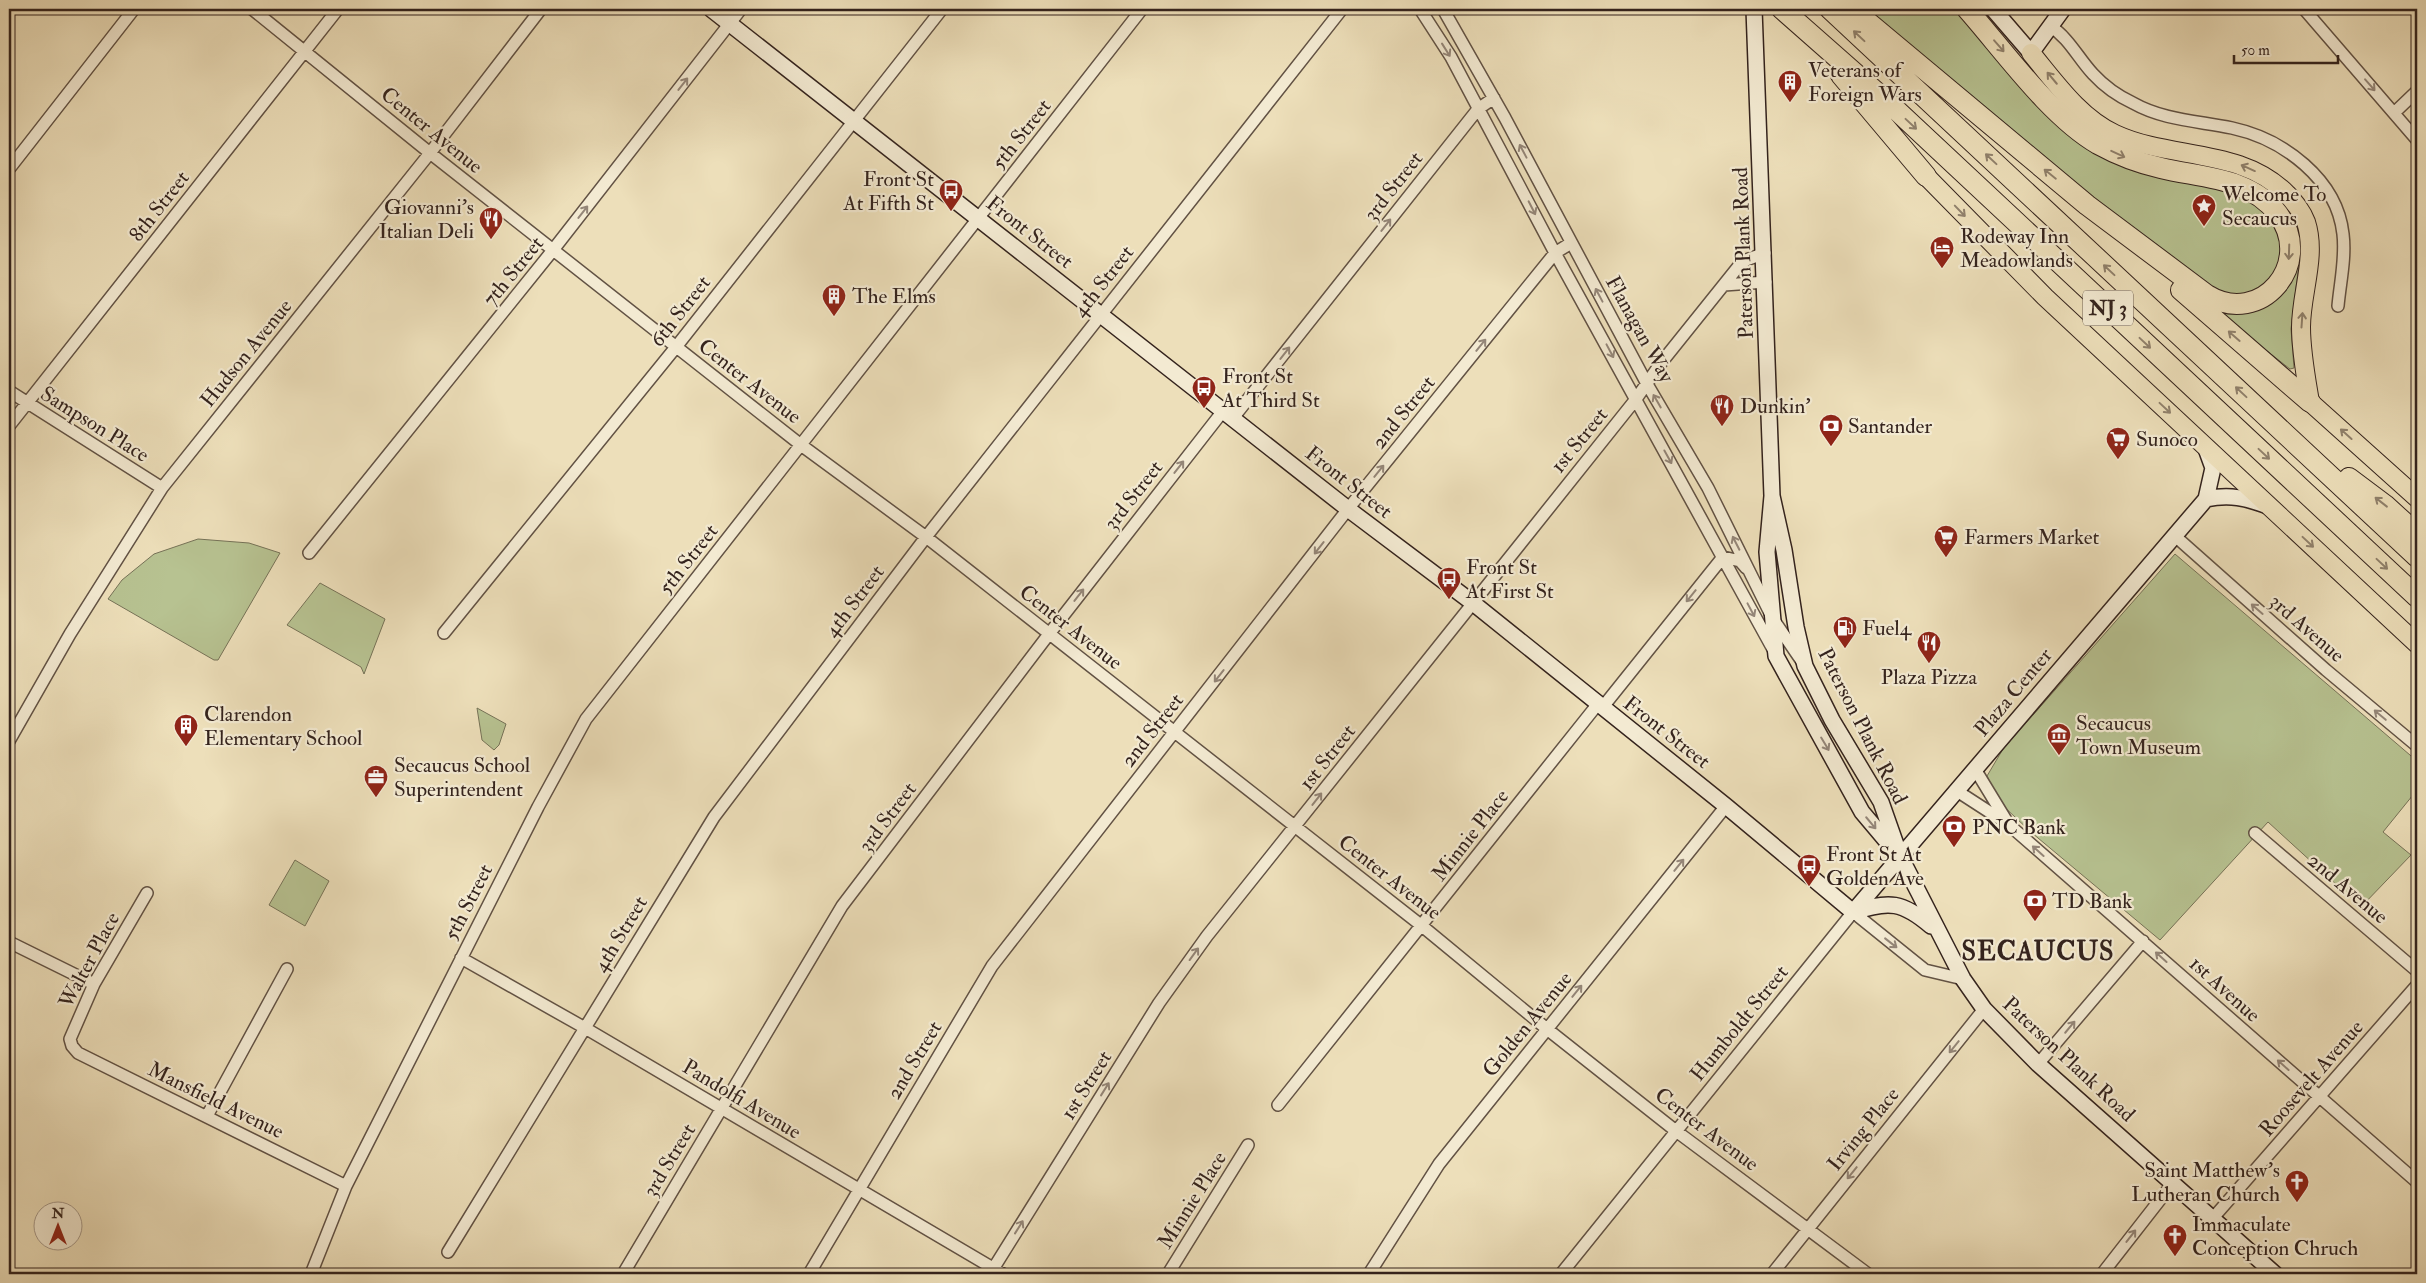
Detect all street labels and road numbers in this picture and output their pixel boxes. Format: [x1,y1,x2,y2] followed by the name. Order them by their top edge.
[375,81,488,180] street label: Center Avenue
[985,94,1057,175] street label: 5th Street
[1358,146,1429,227] street label: 3rd Street
[123,165,196,247] street label: 8th Street
[1727,166,1760,339] street label: Paterson Plank Road
[981,190,1079,275] street label: Front Street
[477,231,550,312] street label: 7th Street
[1067,240,1140,323] street label: 4th Street
[644,270,717,352] street label: 6th Street
[1599,271,1680,388] street label: Flanagan Way
[2083,290,2133,326] road number: NJ 3
[194,294,298,413] street label: Hudson Avenue
[693,333,807,430] street label: Center Avenue
[1366,370,1441,455] street label: 2nd Street
[35,380,154,469] street label: Sampson Place
[1545,402,1614,479] street label: 1st Street
[1300,440,1398,525] street label: Front Street
[1098,455,1169,536] street label: 3rd Street
[652,519,724,600] street label: 5th Street
[818,559,891,643] street label: 4th Street
[1014,579,1128,676] street label: Center Avenue
[2263,588,2350,669] street label: 3rd Avenue
[1968,642,2058,742] street label: Plaza Center
[1812,644,1914,810] street label: Paterson Plank Road
[1115,688,1190,773] street label: 2nd Street
[1618,690,1716,775] street label: Front Street
[1293,719,1362,796] street label: 1st Street
[852,777,923,858] street label: 3rd Street
[1426,784,1515,887] street label: Minnie Place
[1333,829,1447,926] street label: Center Avenue
[2302,847,2394,930] street label: 2nd Avenue
[438,859,499,945] street label: 5th Street
[587,891,654,977] street label: 4th Street
[52,907,126,1014] street label: Walter Place
[2183,950,2266,1029] street label: 1st Avenue
[1684,960,1795,1087] street label: Humboldt Street
[1477,966,1578,1083] street label: Golden Avenue
[1997,991,2141,1128] street label: Paterson Plank Road
[2253,1014,2370,1142] street label: Roosevelt Avenue
[881,1016,948,1104] street label: 2nd Street
[1055,1046,1118,1125] street label: 1st Street
[677,1053,806,1146] street label: Pandolfi Avenue
[143,1056,288,1145] street label: Mansfield Avenue
[1649,1081,1764,1177] street label: Center Avenue
[1821,1082,1906,1177] street label: Irving Place
[637,1118,702,1202] street label: 3rd Street
[1152,1146,1233,1254] street label: Minnie Place

